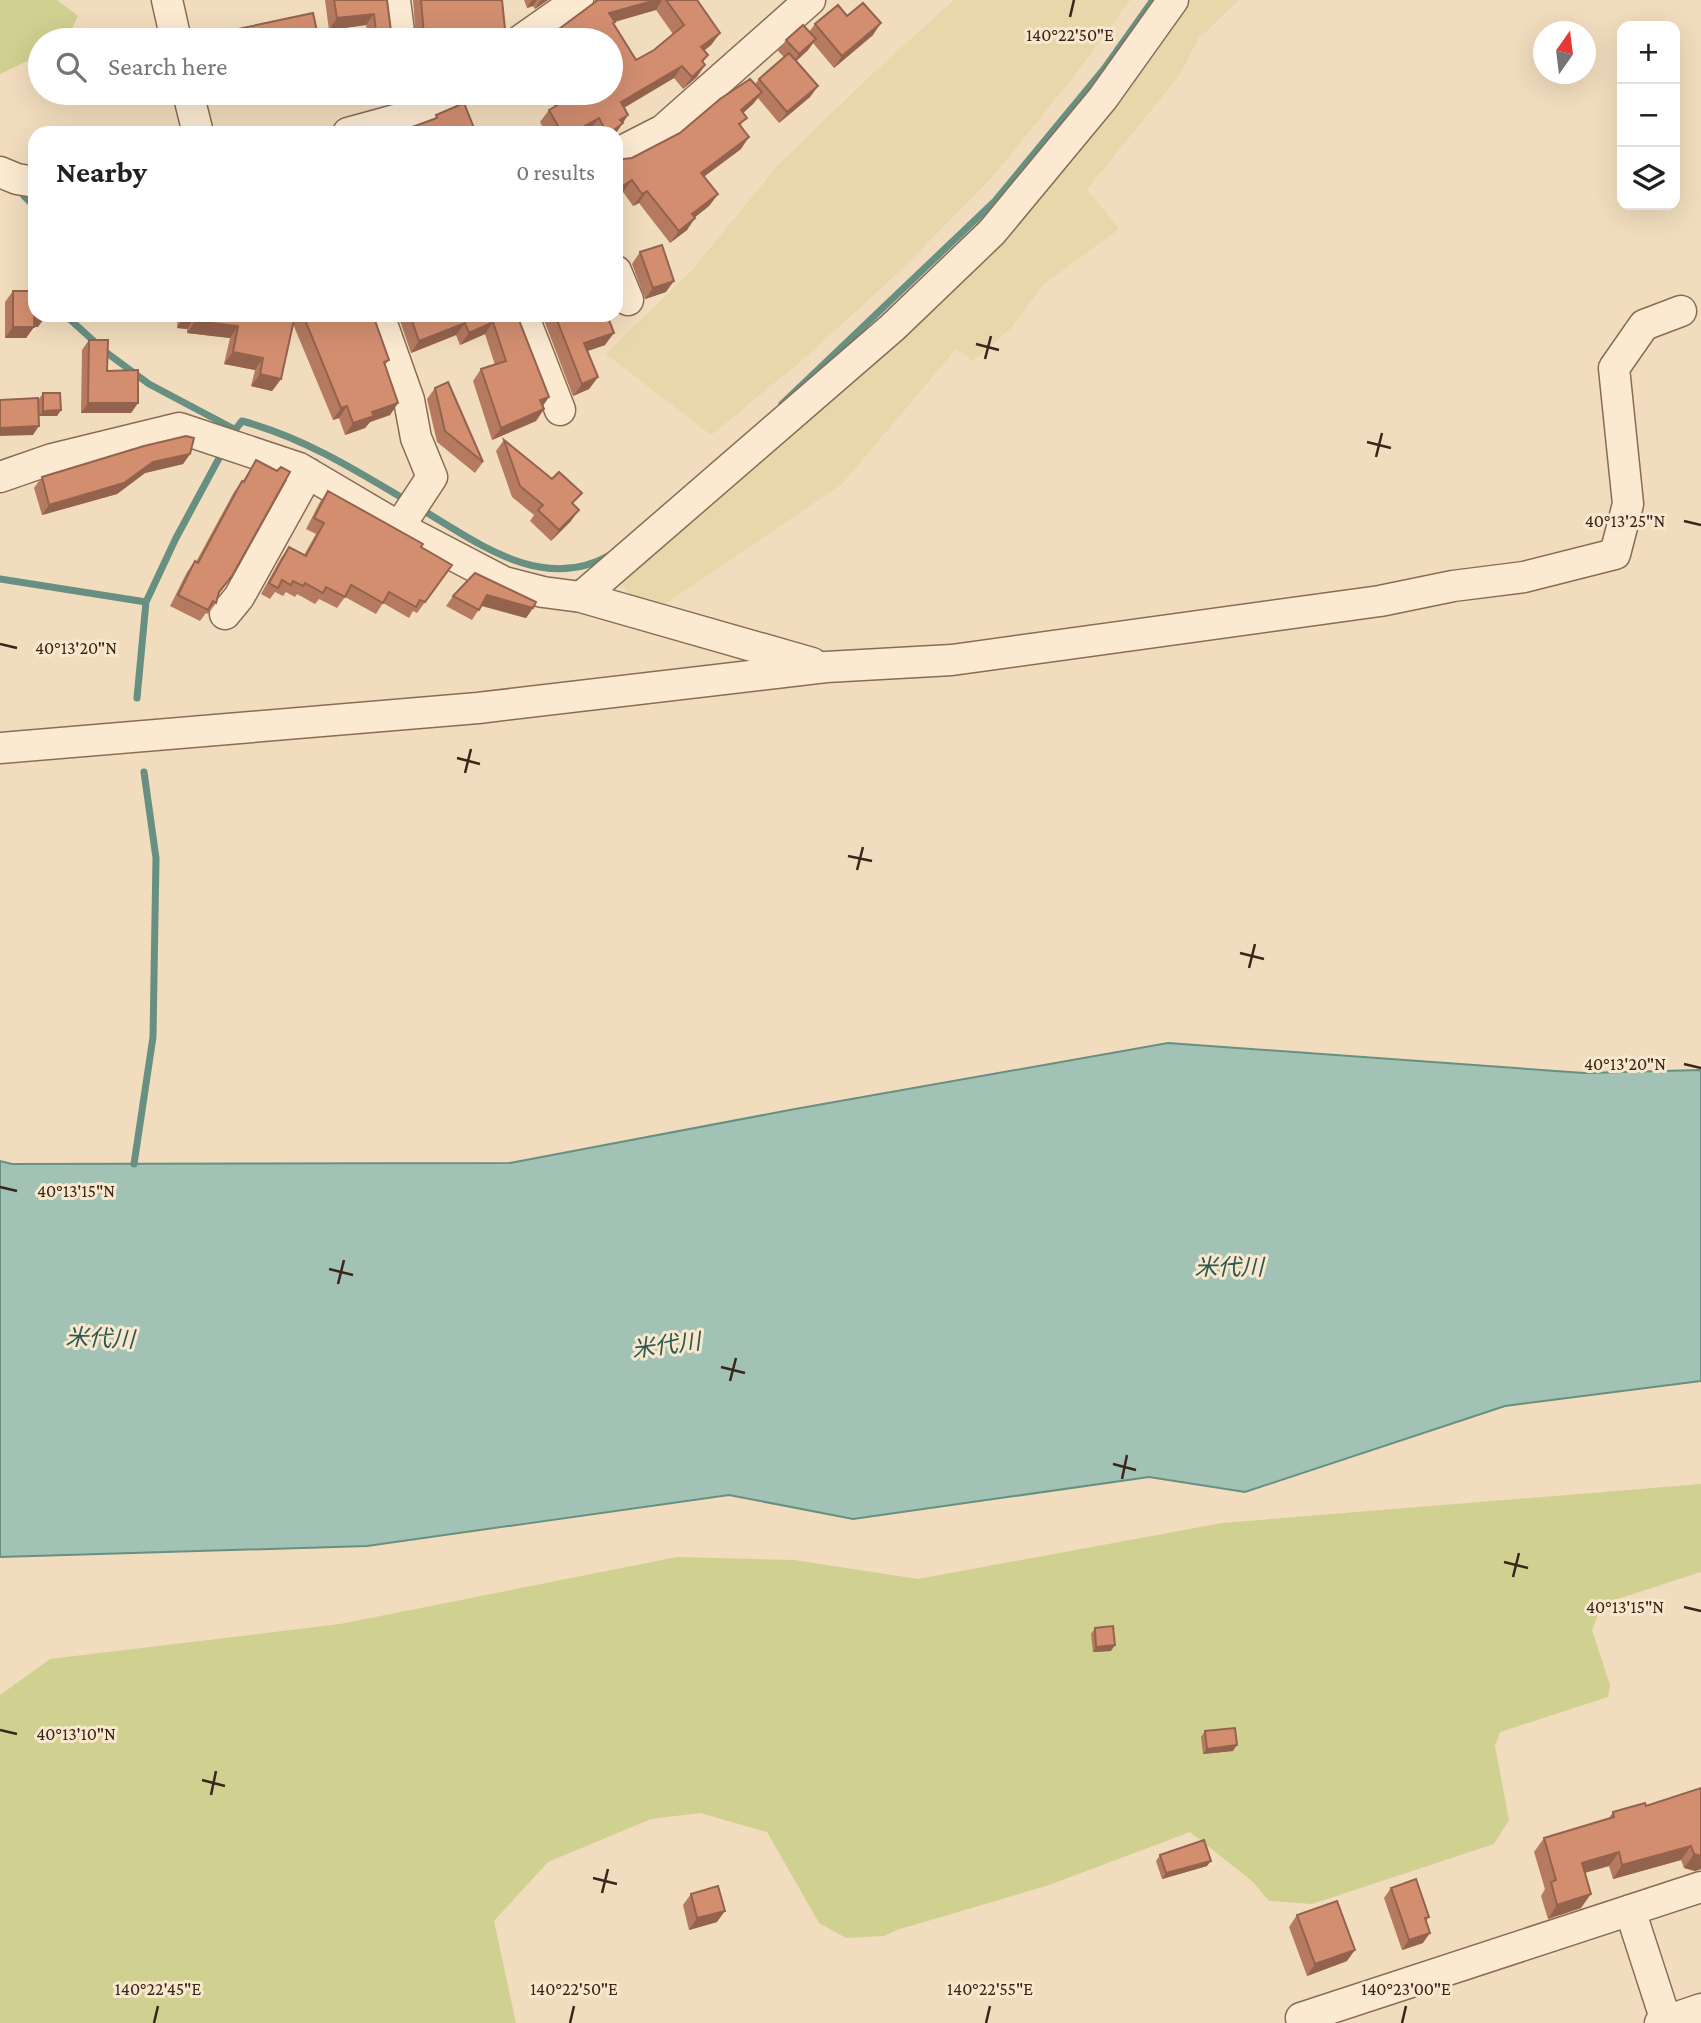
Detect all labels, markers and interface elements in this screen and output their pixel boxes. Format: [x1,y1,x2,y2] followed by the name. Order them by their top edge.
[1533,21,1596,84] north arrow
[1617,21,1680,210] map controls
[1617,21,1680,84] button: +
[1026,25,1114,45] text: 140°22'50"E
[28,28,623,105] search box
[52,48,90,86] icon: search
[108,52,227,81] text: Search here
[1617,84,1680,147] button: −
[1617,147,1680,210] button: layers
[56,155,147,188] text: Nearby
[516,159,595,185] text: 0 results
[1585,511,1665,531] text: 40°13'25"N
[35,638,117,658] text: 40°13'20"N
[1584,1054,1666,1074] text: 40°13'20"N
[37,1181,115,1201] text: 40°13'15"N
[1195,1254,1267,1280] water label: 米代川
[65,1324,138,1352] water label: 米代川
[630,1328,705,1362] water label: 米代川
[1586,1597,1664,1617] text: 40°13'15"N
[36,1724,116,1744] text: 40°13'10"N
[115,1979,201,1999] text: 140°22'45"E
[530,1979,618,1999] text: 140°22'50"E
[947,1979,1033,1999] text: 140°22'55"E
[1361,1979,1451,1999] text: 140°23'00"E

